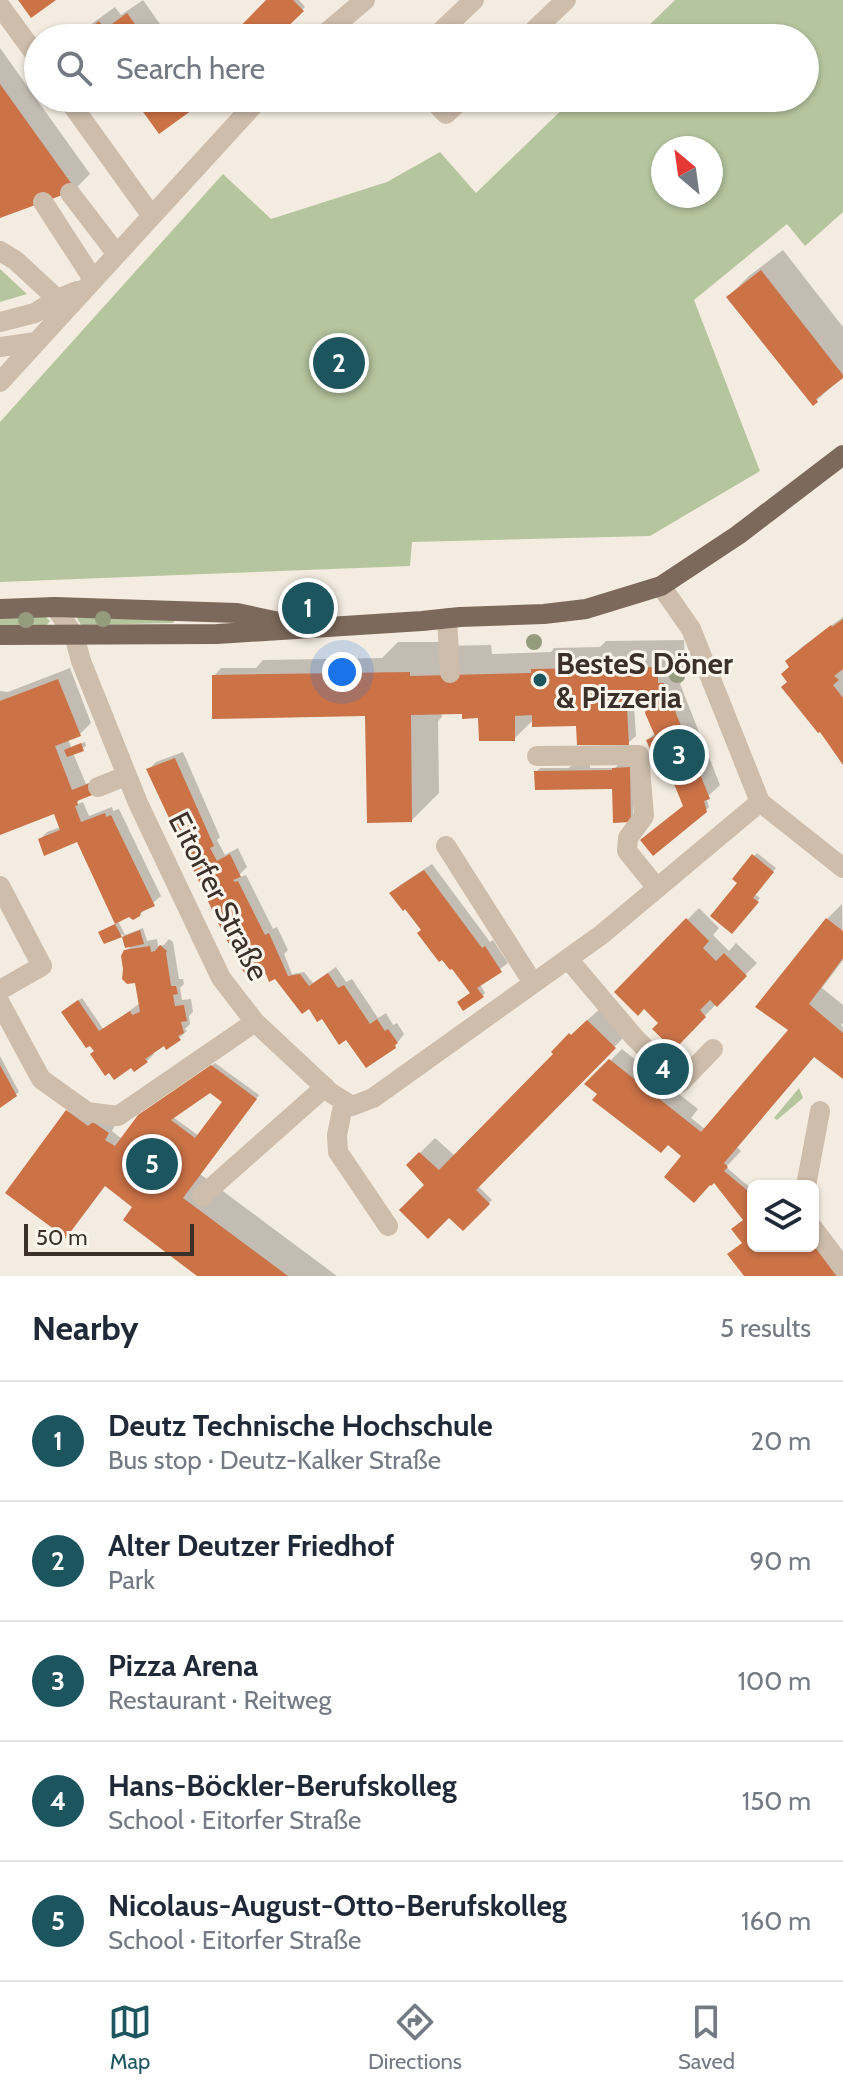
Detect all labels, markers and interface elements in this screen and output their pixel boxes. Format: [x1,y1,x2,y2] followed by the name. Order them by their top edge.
[24,24,819,112] search box
[52,46,96,90] icon: search
[116,50,265,87] text: Search here
[651,136,723,208] north arrow
[313,333,365,393] pin: 2
[282,578,334,638] pin: 1
[556,645,733,716] place label: BesteS Döner & Pizzeria
[322,652,362,692] your location
[531,671,549,689] marker: BesteS Döner & Pizzeria
[653,725,705,785] pin: 3
[161,806,277,986] street label: Eitorfer Straße
[637,1039,689,1099] pin: 4
[126,1134,178,1194] pin: 5
[747,1180,819,1252] map controls
[747,1180,819,1252] button: layers
[24,1220,194,1256] scale bar
[36,1224,88,1251] text: 50 m
[32,1307,139,1349] text: Nearby
[720,1312,811,1344] text: 5 results
[108,1407,493,1444] text: Deutz Technische Hochschule
[53,1425,63,1457] text: 1
[751,1425,811,1457] text: 20 m
[108,1444,441,1476] text: Bus stop · Deutz-Kalker Straße
[108,1527,394,1564] text: Alter Deutzer Friedhof
[51,1545,65,1577] text: 2
[749,1545,811,1577] text: 90 m
[108,1564,155,1596] text: Park
[108,1647,258,1684] text: Pizza Arena
[51,1665,65,1697] text: 3
[738,1665,811,1697] text: 100 m
[108,1684,331,1716] text: Restaurant · Reitweg
[108,1767,457,1804] text: Hans-Böckler-Berufskolleg
[50,1785,66,1817] text: 4
[742,1785,811,1817] text: 150 m
[108,1804,361,1836] text: School · Eitorfer Straße
[108,1887,567,1924] text: Nicolaus-August-Otto-Berufskolleg
[51,1905,65,1937] text: 5
[741,1905,811,1937] text: 160 m
[108,1924,361,1956] text: School · Eitorfer Straße
[108,2000,152,2075] tab: Map
[368,2000,462,2075] tab: Directions
[678,2000,735,2075] tab: Saved

